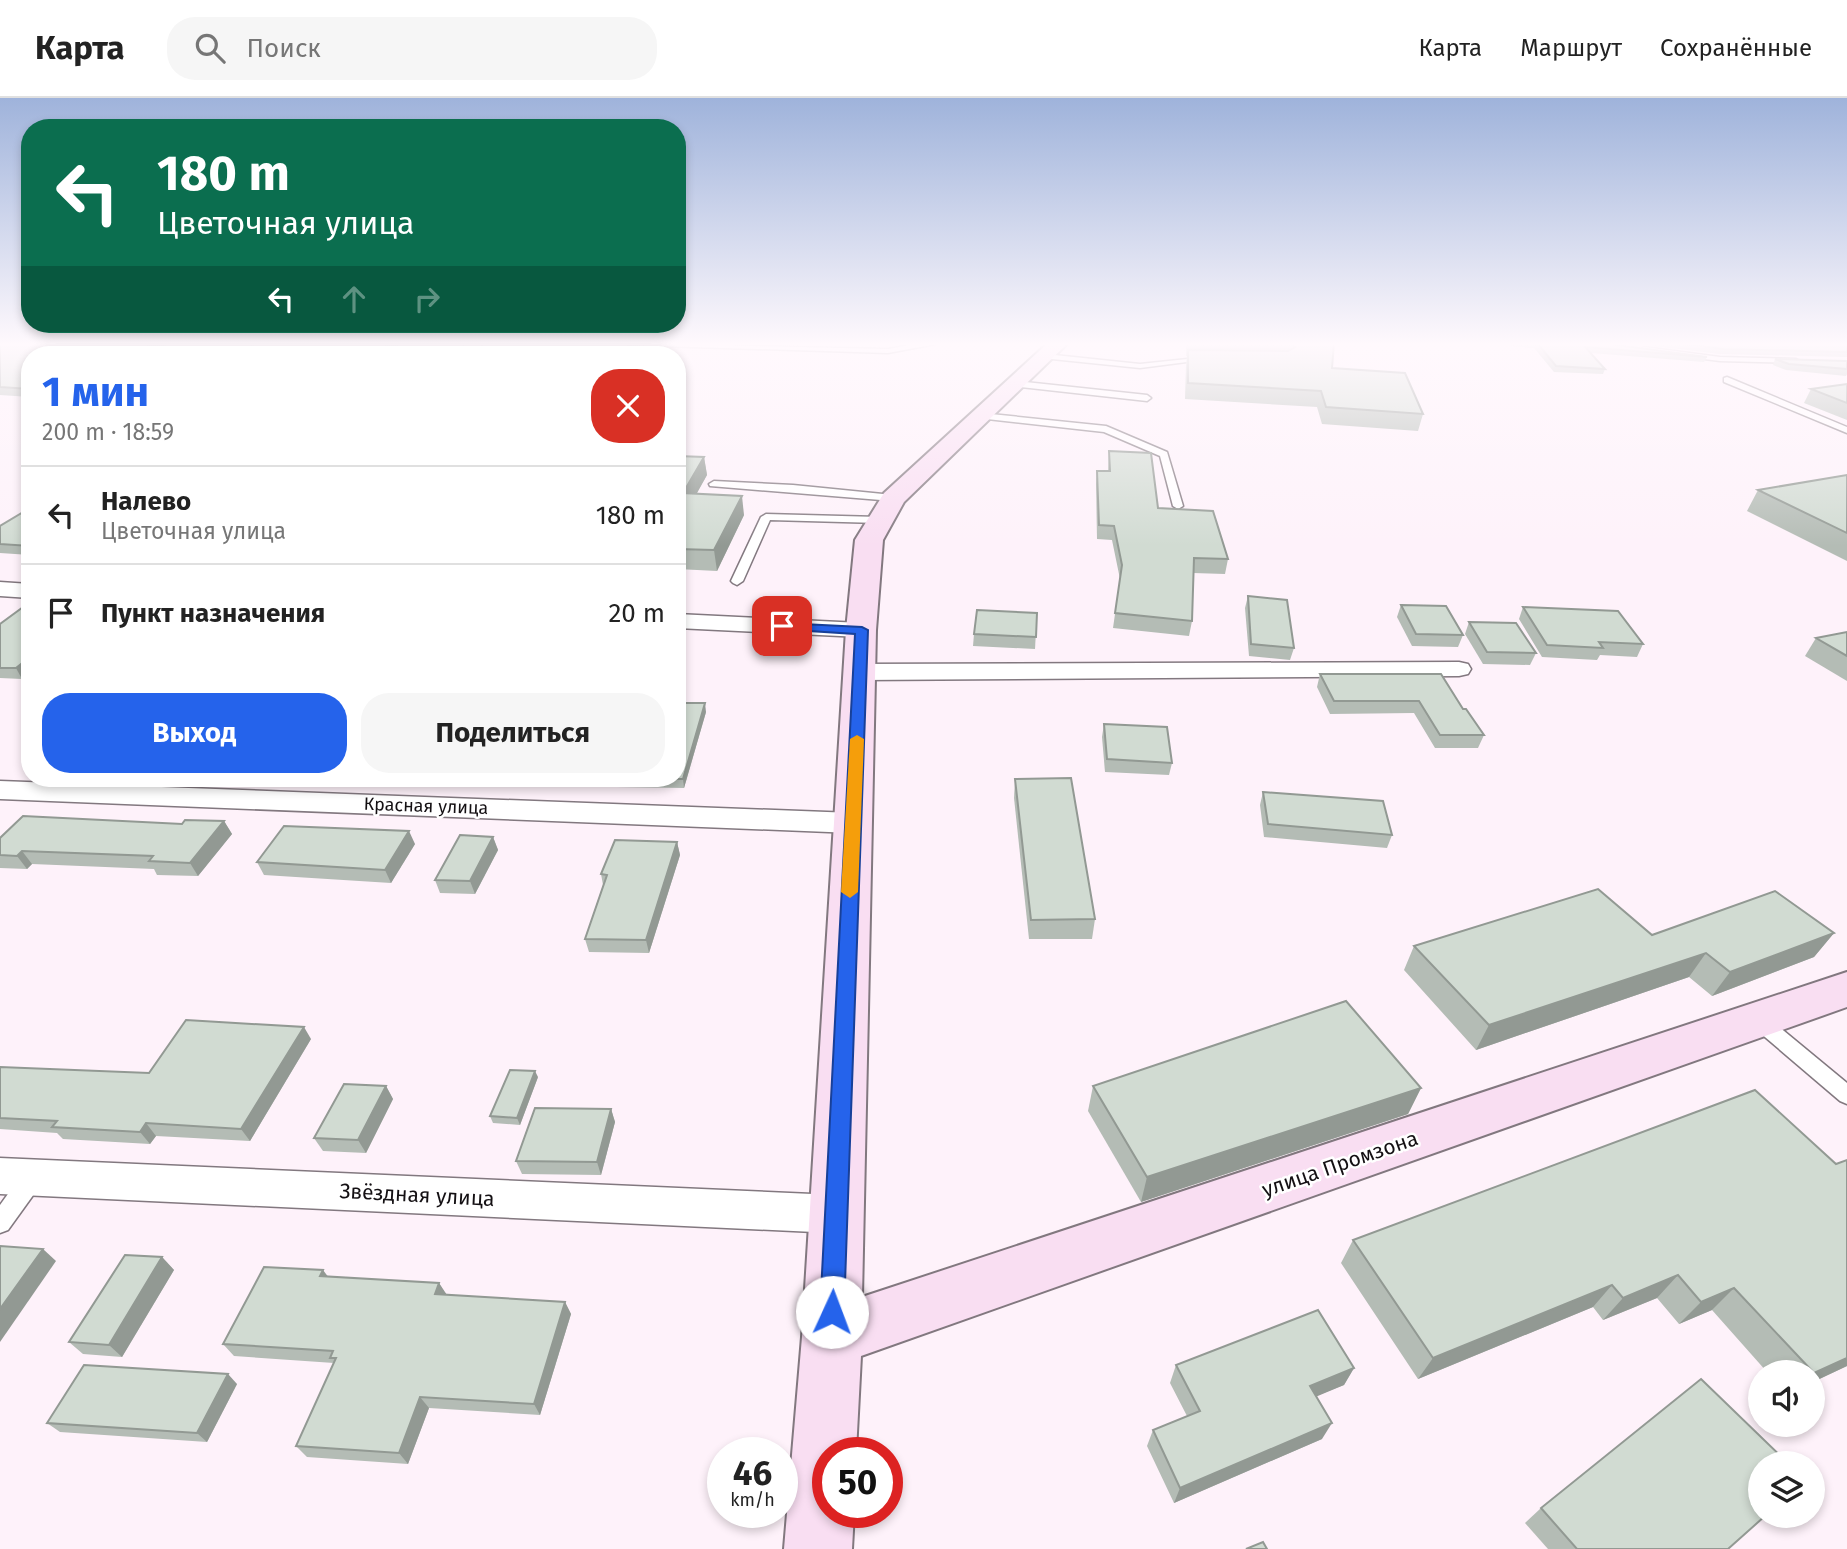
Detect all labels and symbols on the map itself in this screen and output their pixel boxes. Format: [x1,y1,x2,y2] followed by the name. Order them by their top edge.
[752,596,812,656] pin
[363,793,489,819] street label: Красная улица
[1258,1125,1422,1203] street label: улица Промзона
[339,1178,495,1212] street label: Звёздная улица
[795,1275,869,1349] position arrow
[812,1437,903,1528] speed limit sign: 50

